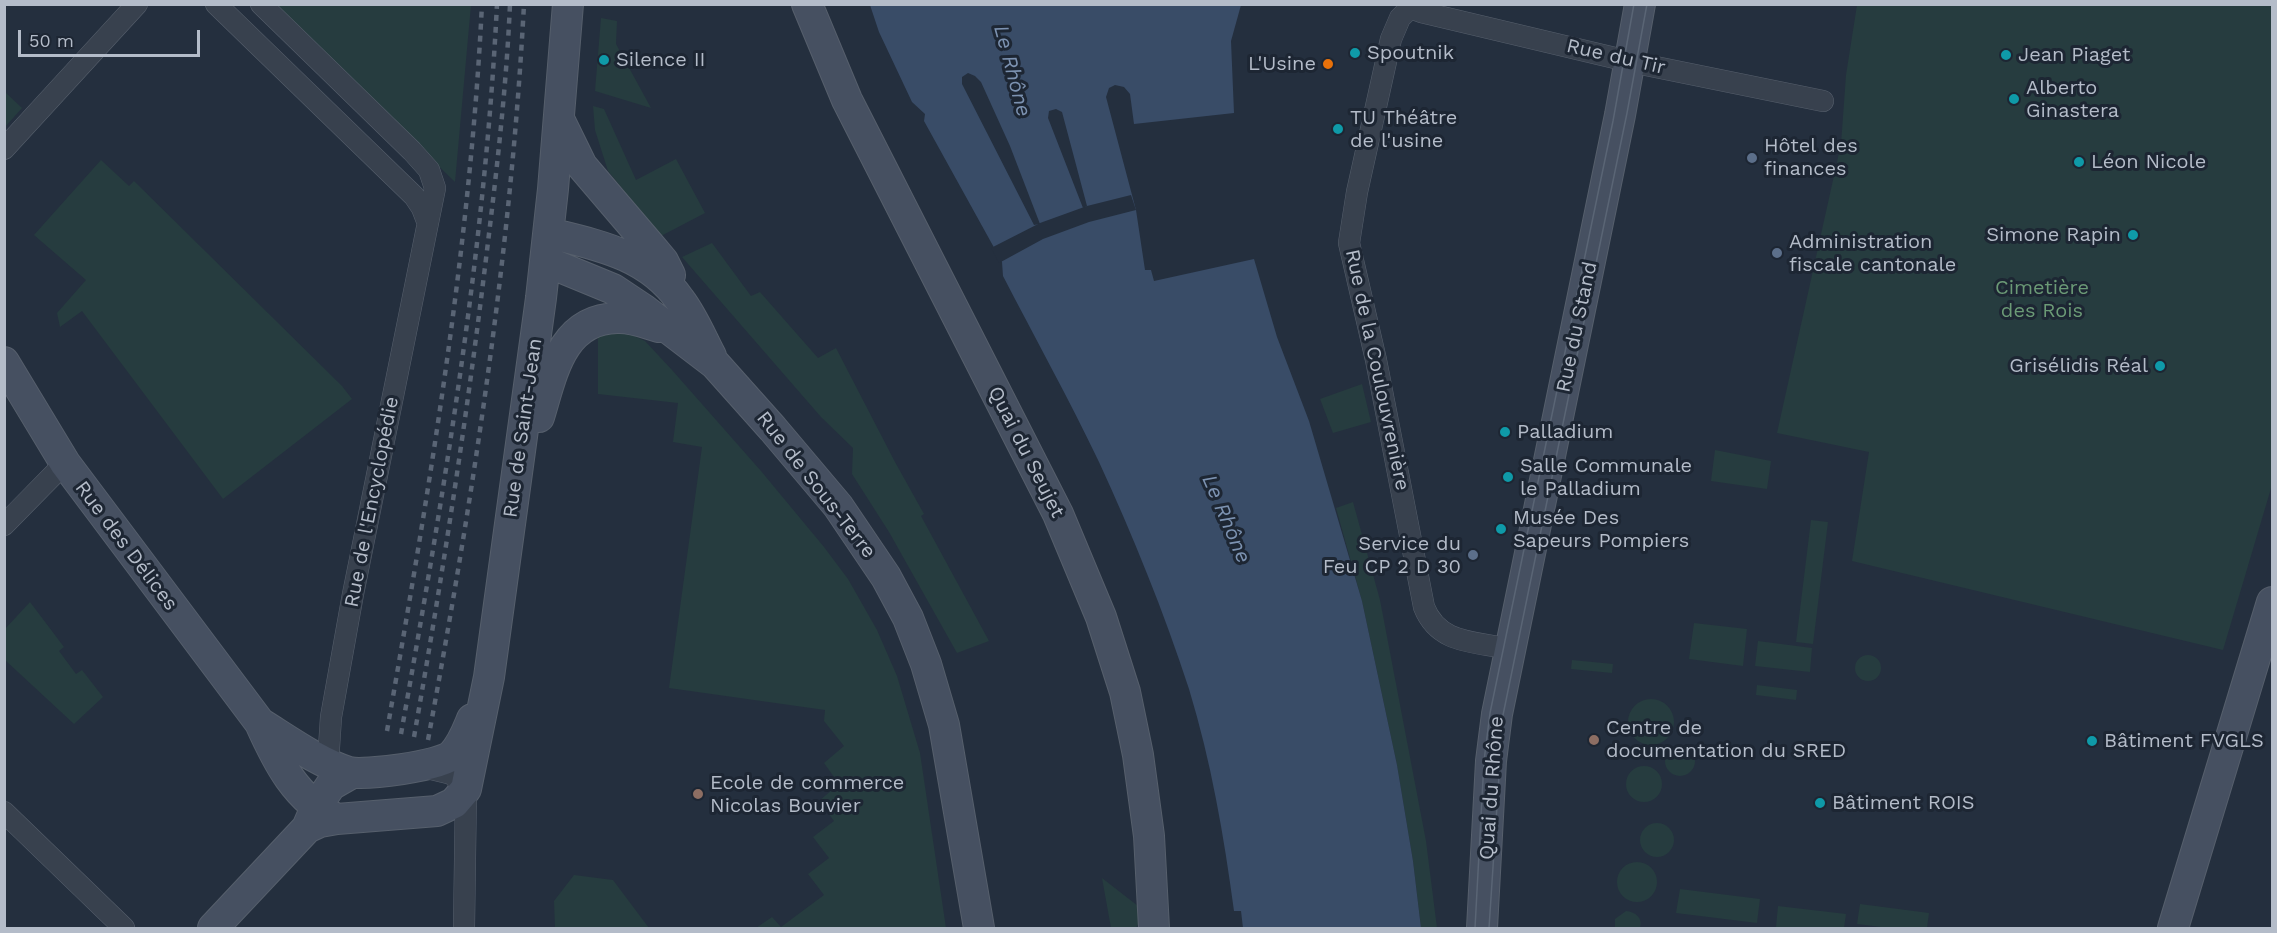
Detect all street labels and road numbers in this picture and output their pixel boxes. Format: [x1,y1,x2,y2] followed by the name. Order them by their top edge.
[1564,34,1668,80] street label: Rue du Tir
[1340,247,1414,493] street label: Rue de la Coulouvrenière
[1551,259,1603,395] street label: Rue du Stand
[499,337,547,519] street label: Rue de Saint-Jean
[983,382,1069,522] street label: Quai du Seujet
[340,395,404,609] street label: Rue de l'Encyclopédie
[751,407,881,563] street label: Rue de Sous-Terre
[70,477,182,615] street label: Rue des Délices
[1475,715,1509,861] street label: Quai du Rhône

